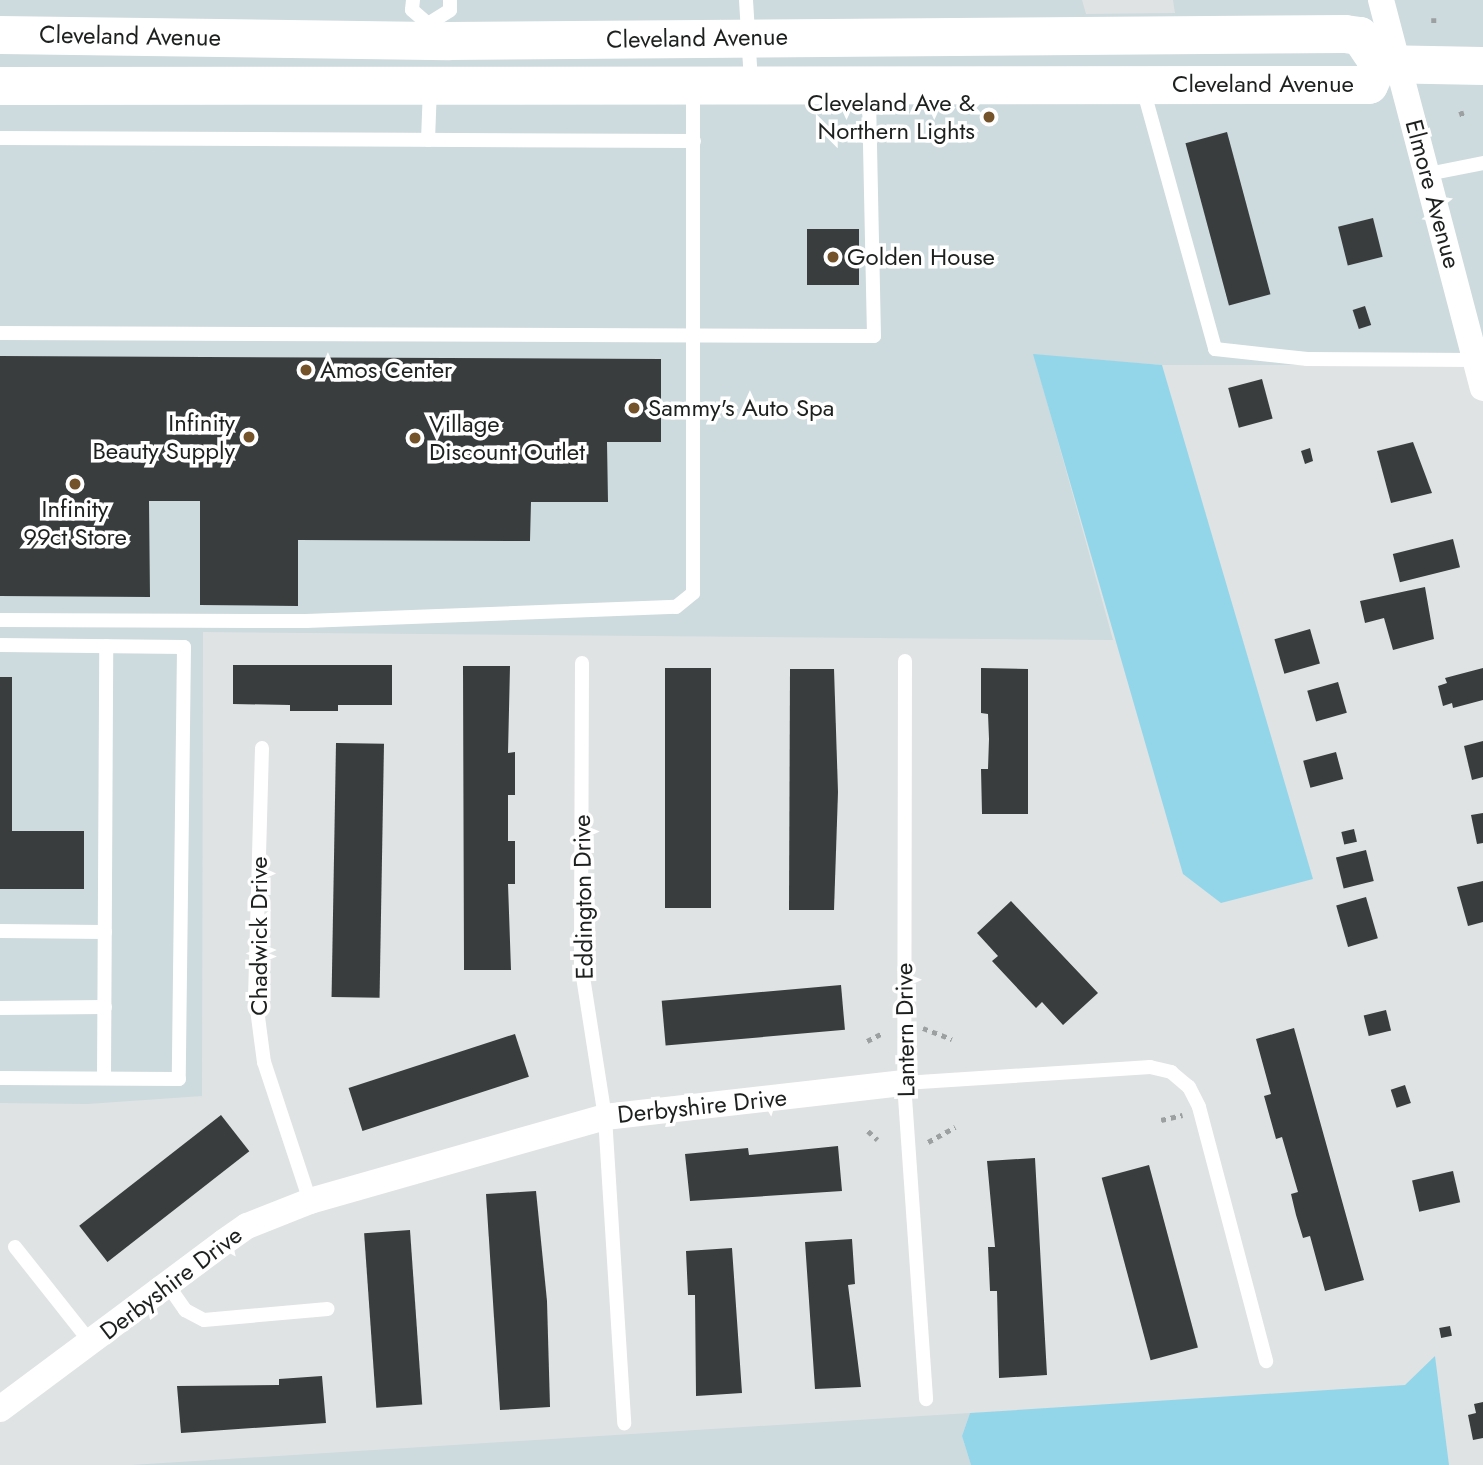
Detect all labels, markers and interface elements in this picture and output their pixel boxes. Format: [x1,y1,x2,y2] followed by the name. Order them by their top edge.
[39,20,221,52] street label: Cleveland Avenue
[606,22,788,54] street label: Cleveland Avenue
[1172,70,1354,98] street label: Cleveland Avenue
[807,89,975,145] place label: Cleveland Ave & Northern Lights
[981,109,997,125] marker: Cleveland Ave & Northern Lights
[1399,117,1467,271] street label: Elmore Avenue
[847,243,995,271] place label: Golden House
[825,249,841,265] marker: Golden House
[320,356,452,384] place label: Amos Center
[298,362,314,378] marker: Amos Center
[648,394,834,422] place label: Sammy's Auto Spa
[626,400,642,416] marker: Sammy's Auto Spa
[92,409,235,465] place label: Infinity Beauty Supply
[429,410,585,466] place label: Village Discount Outlet
[241,429,257,445] marker: Infinity Beauty Supply
[407,430,423,446] marker: Village Discount Outlet
[67,476,83,492] marker: Infinity 99ct Store
[23,495,127,551] place label: Infinity 99ct Store
[567,814,599,980] street label: Eddington Drive
[245,856,273,1016] street label: Chadwick Drive
[889,963,921,1097] street label: Lantern Drive
[616,1083,788,1129] street label: Derbyshire Drive
[94,1220,248,1346] street label: Derbyshire Drive

